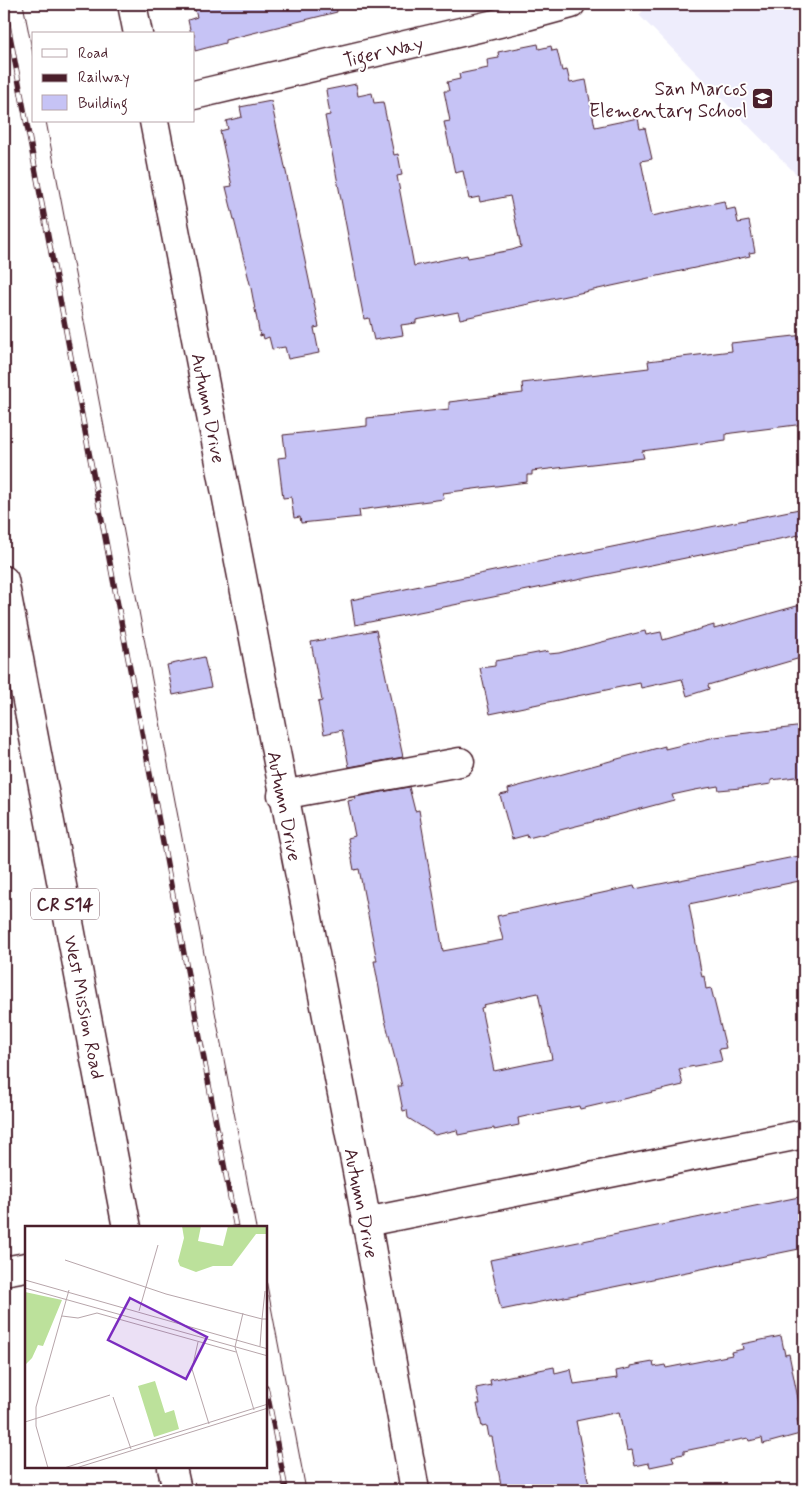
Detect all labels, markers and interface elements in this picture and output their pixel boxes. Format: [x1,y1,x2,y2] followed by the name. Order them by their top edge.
[341,31,426,77] street label: Tiger Way
[32,32,195,122] legend
[78,44,108,64] text: Road
[78,68,130,88] text: Railway
[589,77,747,124] place label: San Marcos Elementary School
[751,87,775,111] school or university icon: San Marcos Elementary School
[78,94,128,115] text: Building
[185,351,230,465] street label: Autumn Drive
[261,749,306,863] street label: Autumn Drive
[31,889,99,920] road number: CR S14
[57,933,110,1081] street label: West Mission Road
[338,1146,383,1260] street label: Autumn Drive
[25,1226,268,1469] inset map

